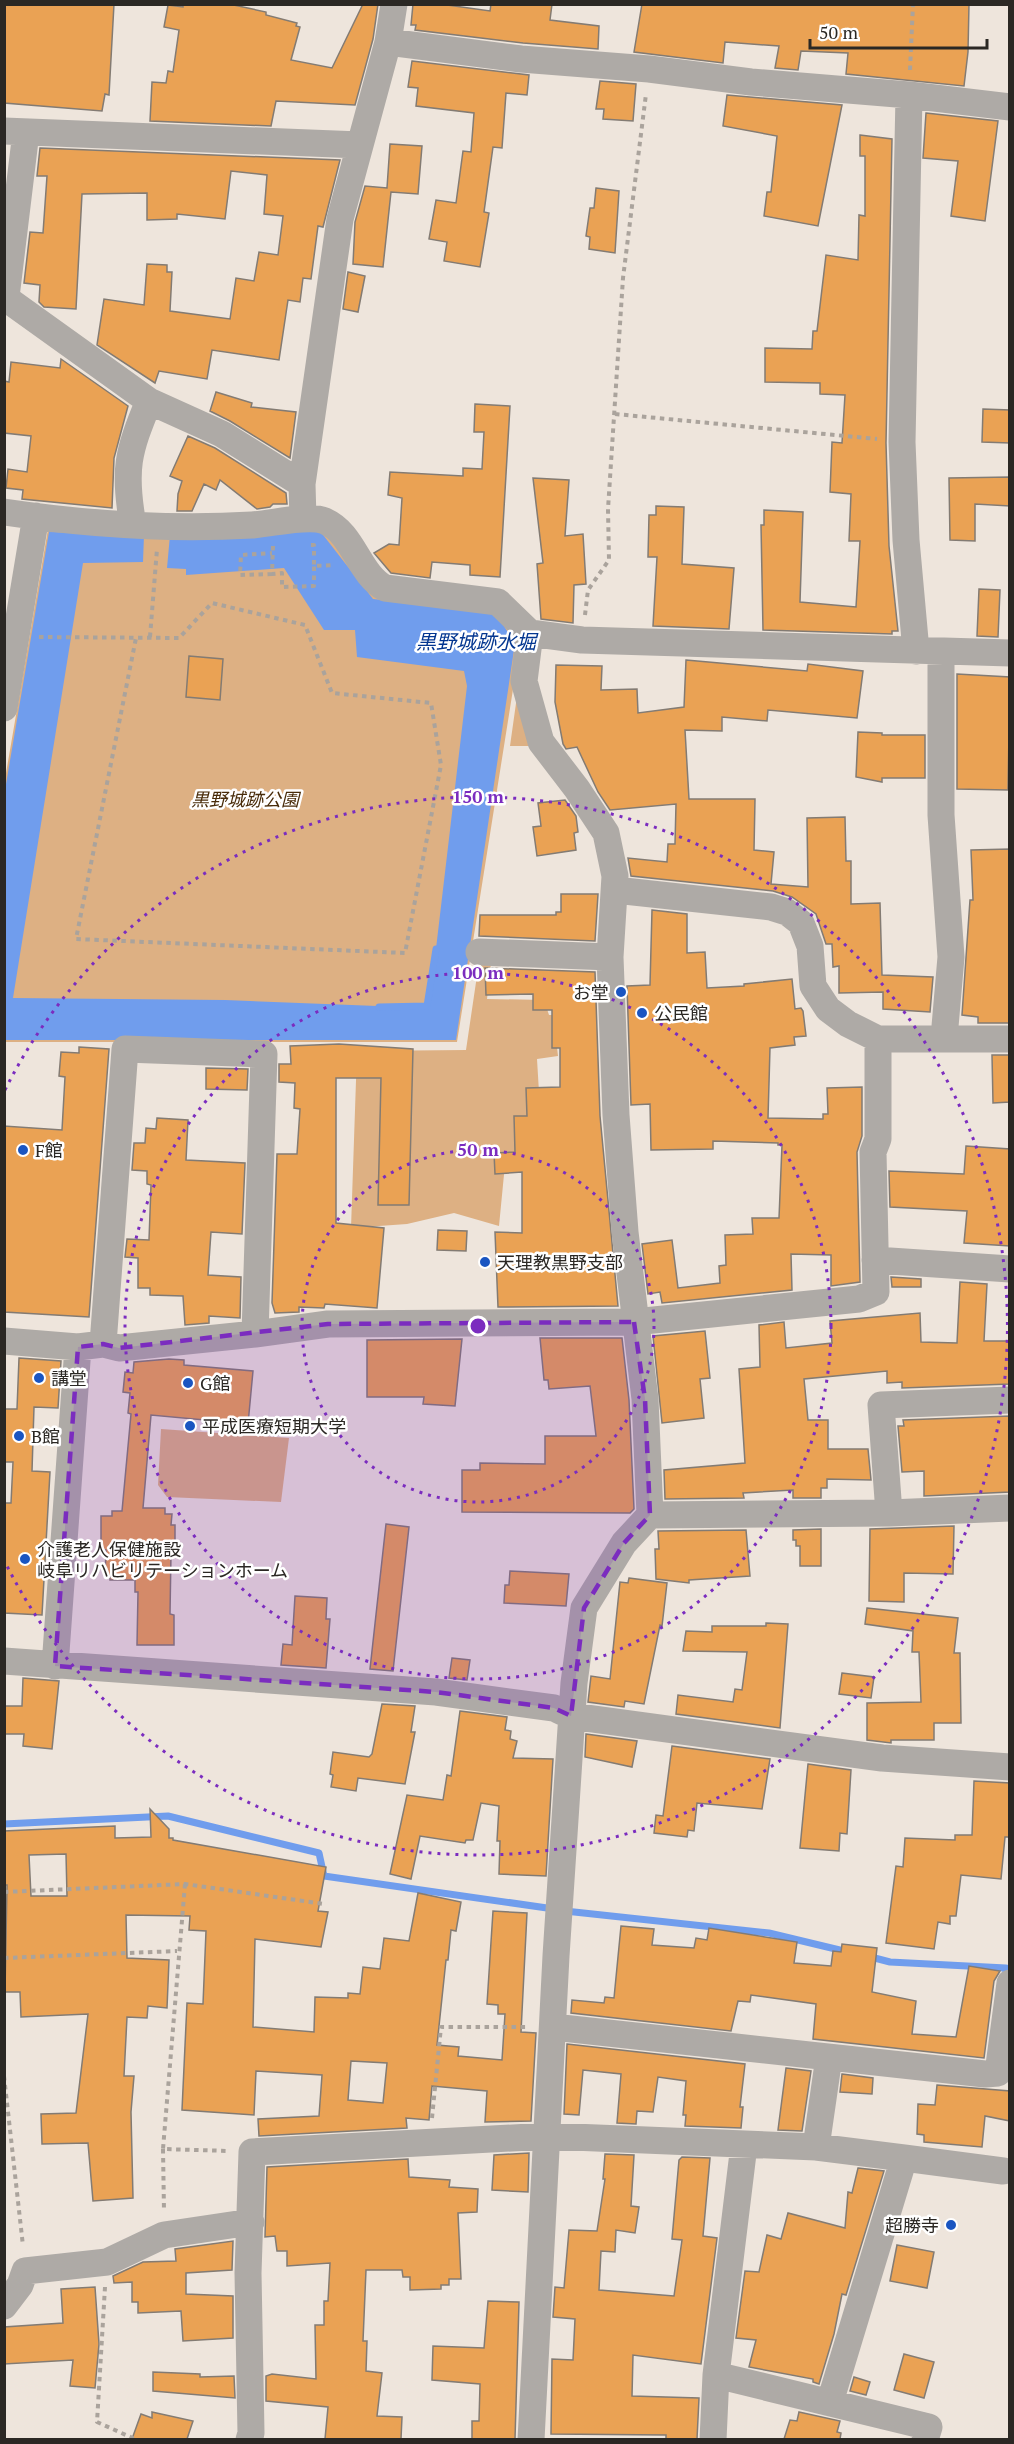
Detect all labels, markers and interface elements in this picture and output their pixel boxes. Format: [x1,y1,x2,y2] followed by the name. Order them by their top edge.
[810,12,987,50] scale bar
[819,20,859,44] text: 50 m
[416,628,539,655] water label: 黒野城跡水堀
[452,784,504,808] text: 150 m
[191,787,302,811] park label: 黒野城跡公園
[452,960,504,984] text: 100 m
[573,980,609,1004] place label: お堂
[614,985,628,999] marker: お堂
[654,1001,708,1025] place label: 公民館
[635,1006,649,1020] marker: 公民館
[457,1137,499,1161] text: 50 m
[35,1138,63,1162] place label: F館
[16,1143,30,1157] marker: F館
[497,1250,623,1274] place label: 天理教黒野支部
[478,1255,492,1269] marker: 天理教黒野支部
[468,1316,488,1336] centre of rings
[51,1366,87,1390] place label: 講堂
[32,1371,46,1385] marker: 講堂
[200,1371,230,1395] place label: G館
[181,1376,195,1390] marker: G館
[202,1414,346,1438] place label: 平成医療短期大学
[183,1419,197,1433] marker: 平成医療短期大学
[31,1424,60,1448] place label: B館
[12,1429,26,1443] marker: B館
[37,1537,288,1582] place label: 介護老人保健施設 岐阜リハビリテーションホーム
[18,1552,32,1566] marker: 介護老人保健施設 岐阜リハビリテーションホーム
[885,2213,939,2237] place label: 超勝寺
[944,2218,958,2232] marker: 超勝寺

